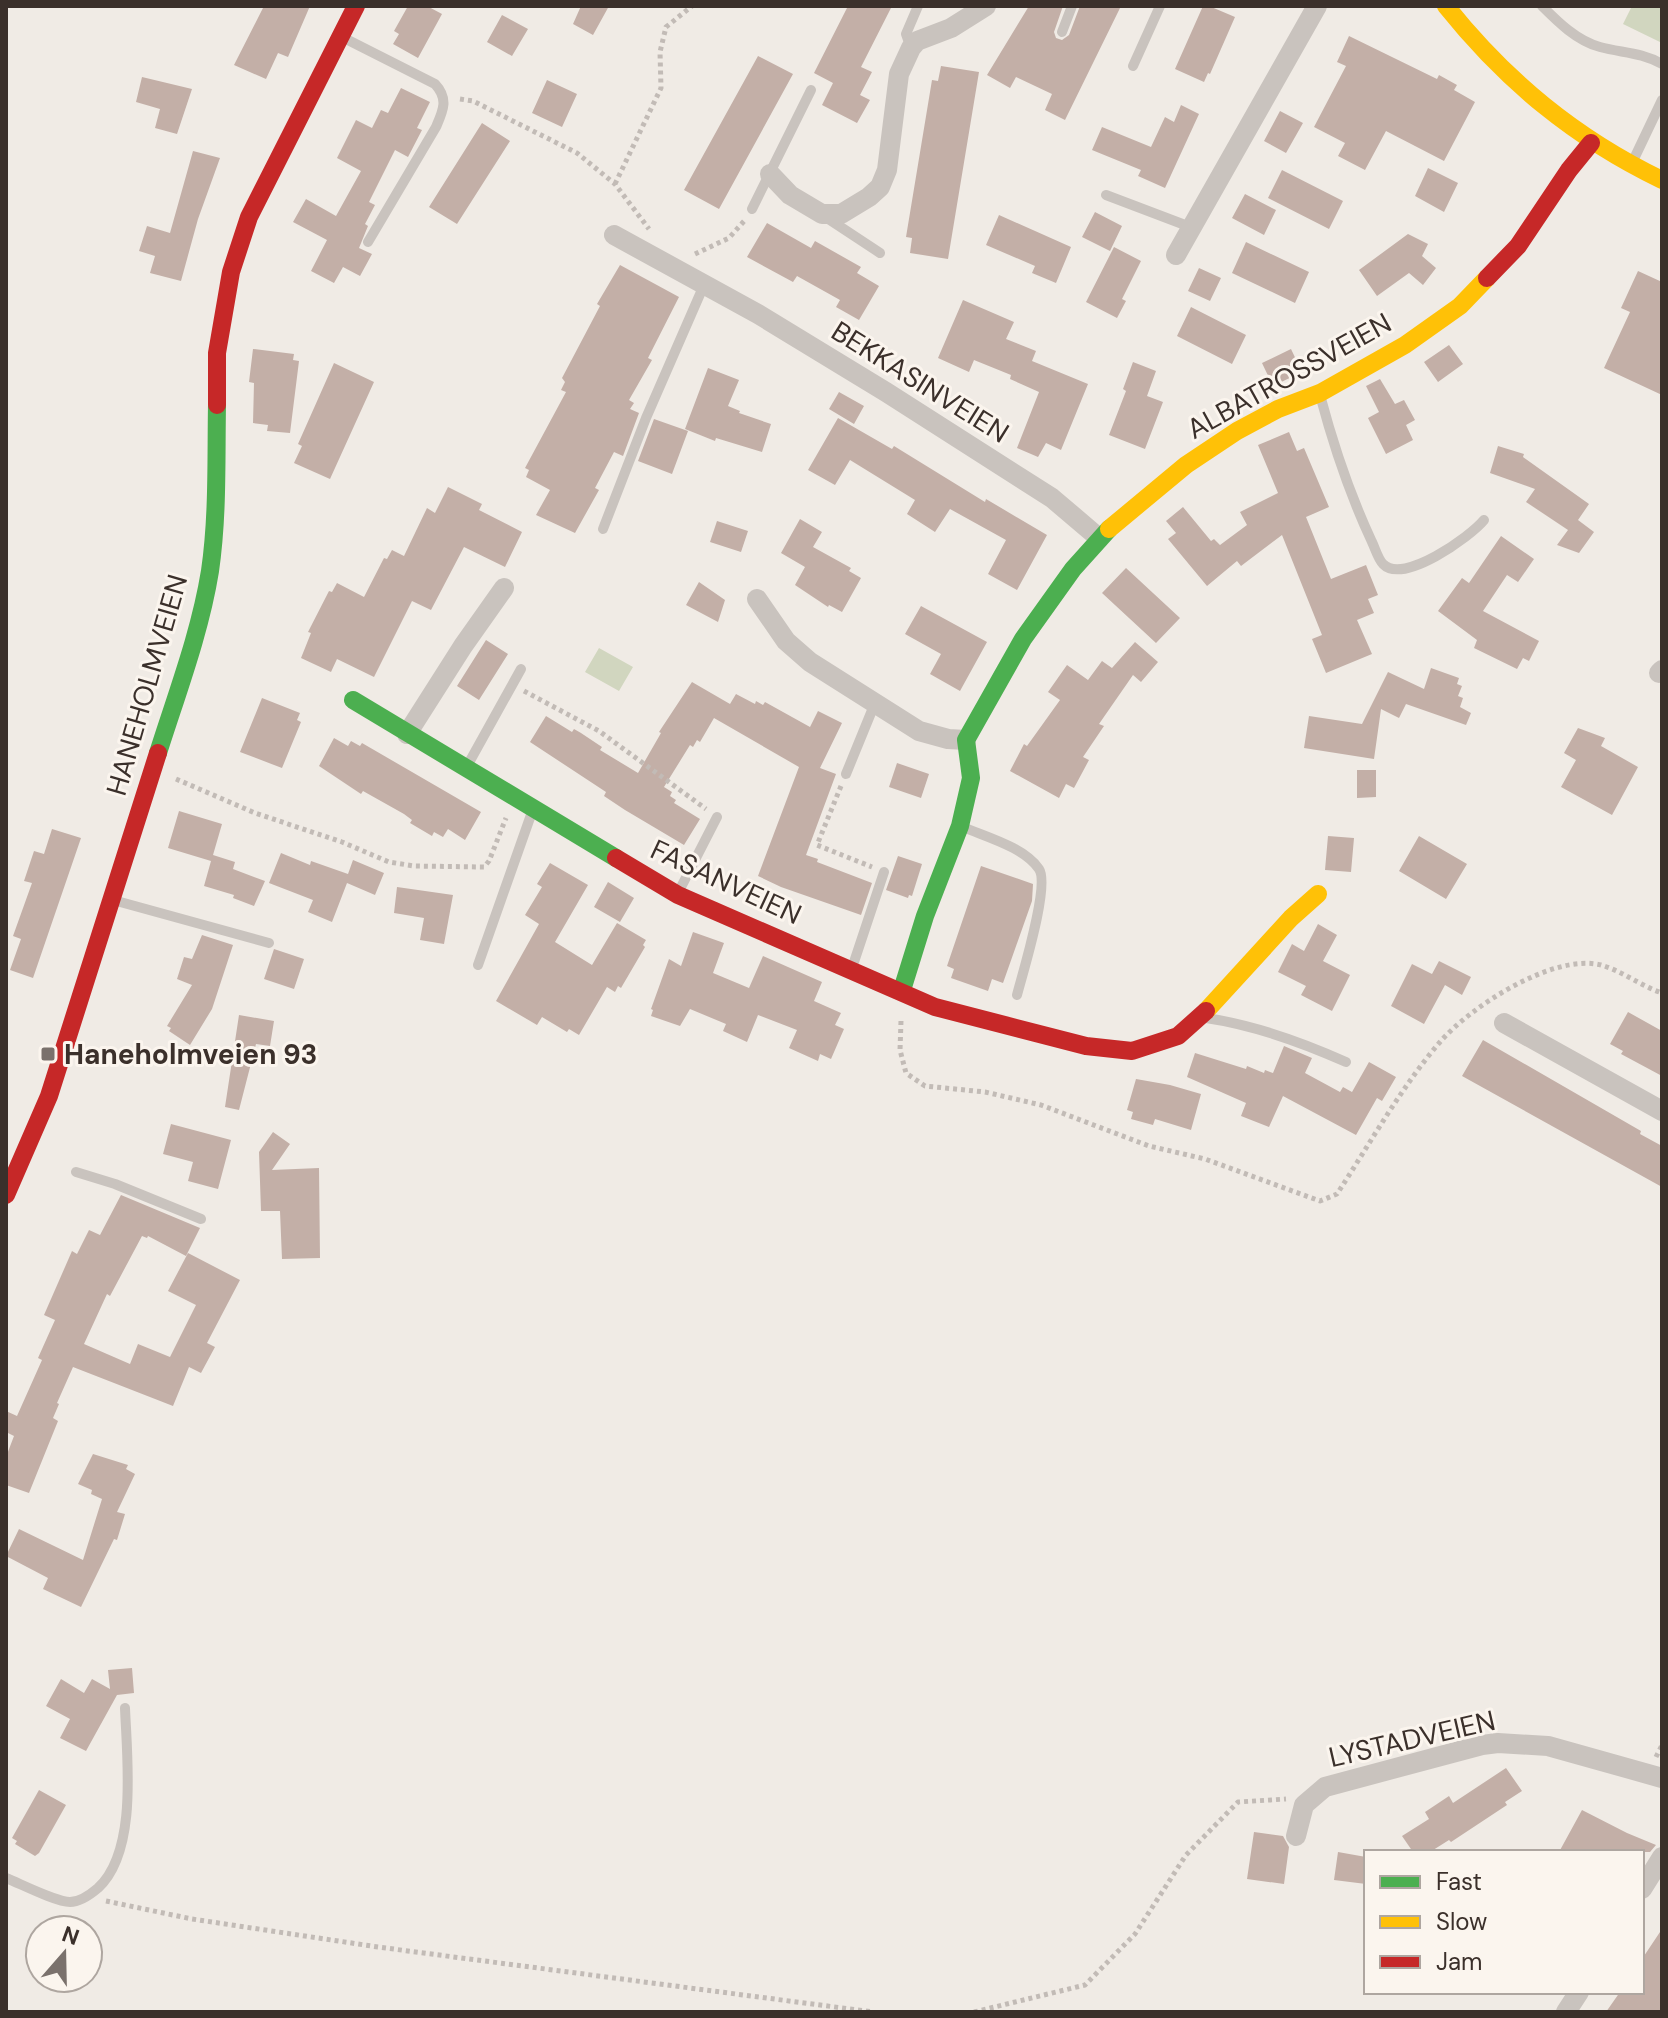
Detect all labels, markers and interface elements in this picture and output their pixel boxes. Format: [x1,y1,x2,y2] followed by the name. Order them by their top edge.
[1180,304,1398,448] street label: ALBATROSSVEIEN
[824,313,1016,451] street label: BEKKASINVEIEN
[98,570,196,800] street label: HANEHOLMVEIEN
[645,831,807,933] street label: FASANVEIEN
[64,1036,318,1073] place label: Haneholmveien 93
[39,1045,57,1063] marker: Haneholmveien 93
[1325,1702,1499,1776] street label: LYSTADVEIEN
[1364,1850,1644,1994] legend
[1436,1866,1482,1897] text: Fast
[1436,1906,1487,1937] text: Slow
[24,1914,104,1994] north arrow
[58,1919,83,1952] text: N
[1436,1946,1482,1977] text: Jam

